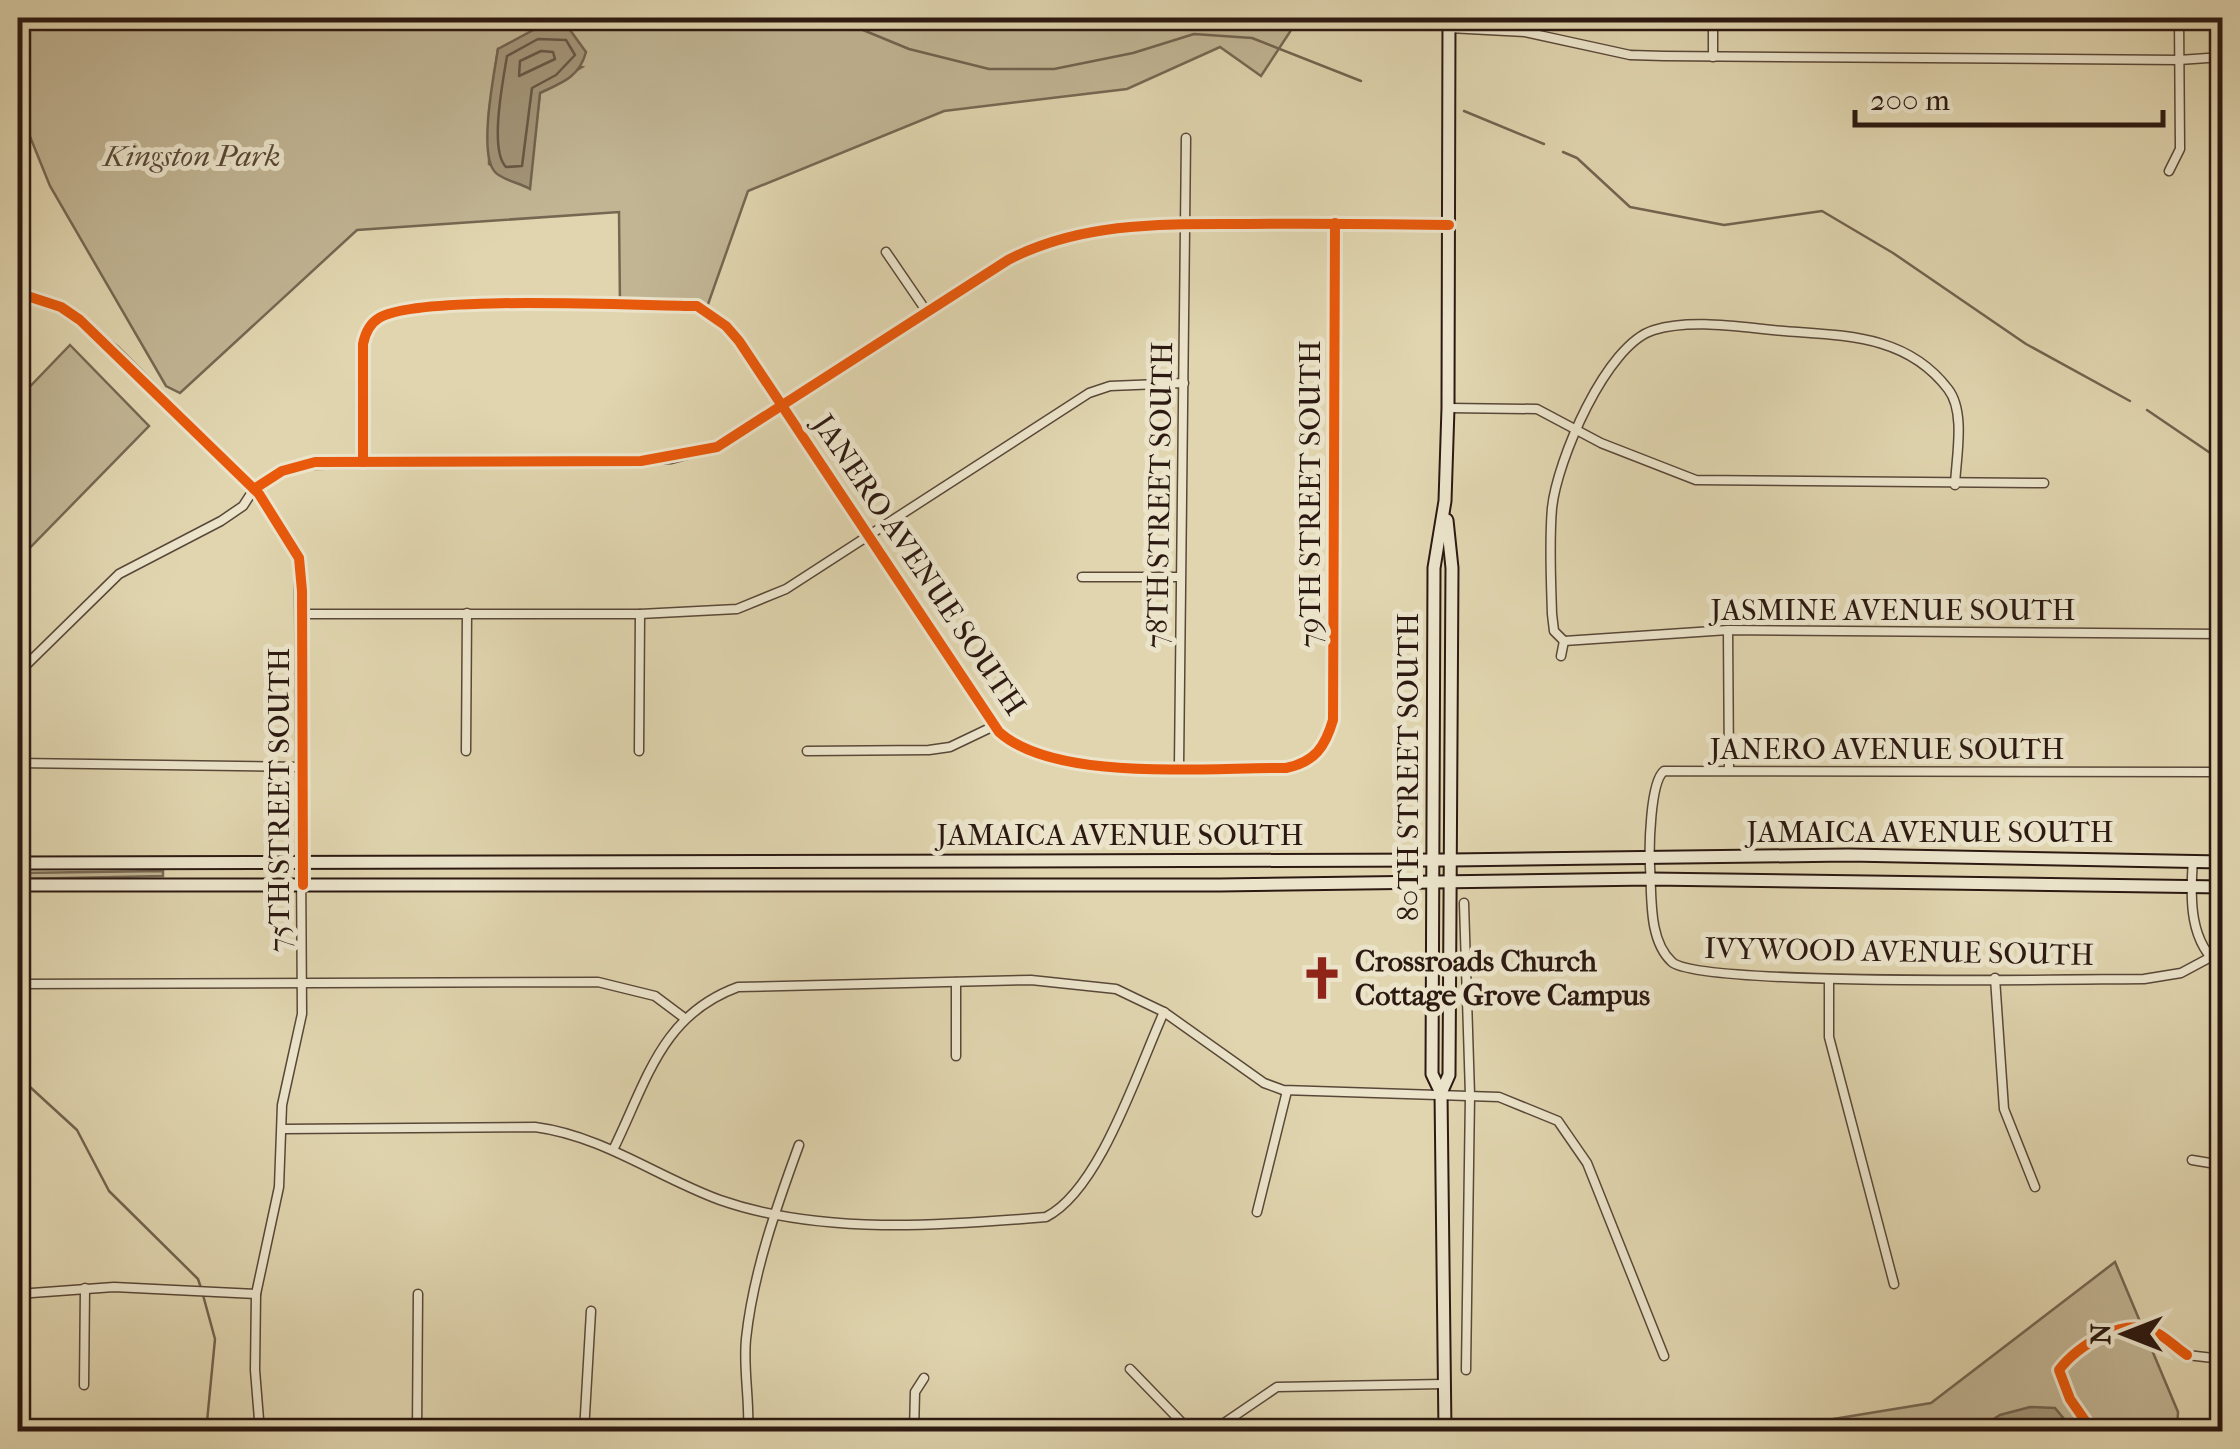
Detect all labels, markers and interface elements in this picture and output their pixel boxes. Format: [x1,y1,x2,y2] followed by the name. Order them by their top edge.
[1855,65,2162,127] scale bar
[1870,83,1950,118] text: 200 m
[101,139,281,174] park label: Kingston Park
[1293,340,1328,648] street label: 79TH STREET SOUTH
[1140,341,1180,649] street label: 78TH STREET SOUTH
[804,407,1033,722] street label: JANERO AVENUE SOUTH
[1709,593,2075,628] street label: JASMINE AVENUE SOUTH
[1391,613,1426,921] street label: 80TH STREET SOUTH
[262,648,297,952] street label: 75TH STREET SOUTH
[1708,732,2064,767] street label: JANERO AVENUE SOUTH
[1744,815,2114,850] street label: JAMAICA AVENUE SOUTH
[934,818,1304,853] street label: JAMAICA AVENUE SOUTH
[1704,931,2094,973] street label: IVYWOOD AVENUE SOUTH
[1355,944,1650,1013] place label: Crossroads Church Cottage Grove Campus
[1298,954,1346,1002] church icon: Crossroads Church Cottage Grove Campus
[2075,1284,2175,1384] north arrow
[2084,1323,2117,1345] text: N

